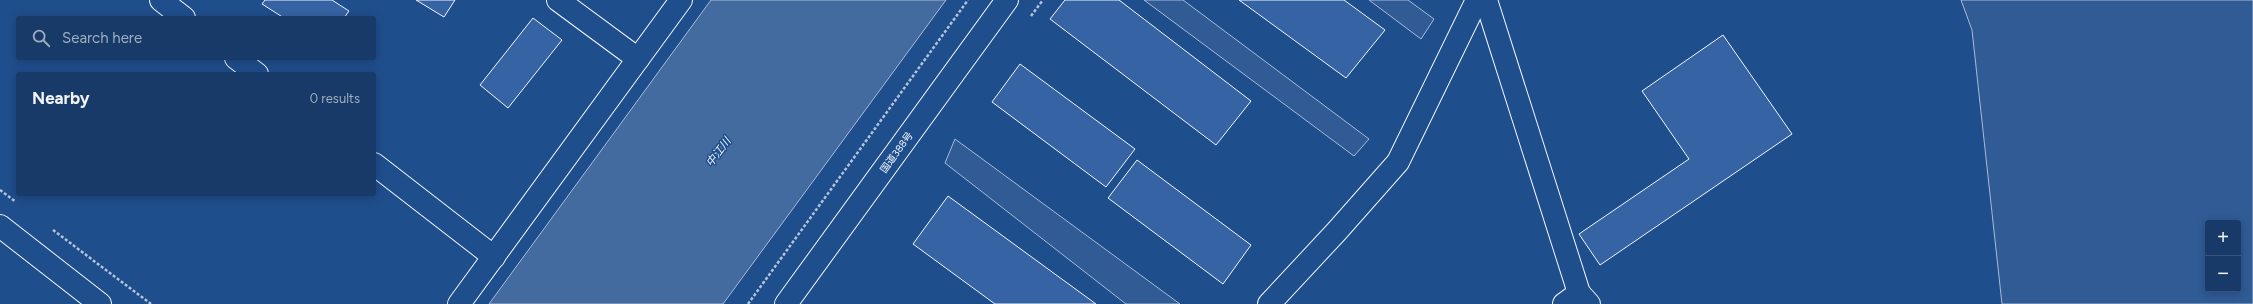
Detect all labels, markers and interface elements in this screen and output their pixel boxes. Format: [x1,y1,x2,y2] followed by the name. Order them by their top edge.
[16,16,376,60] search box
[30,27,52,49] icon: search
[62,29,142,47] text: Search here
[32,88,90,108] text: Nearby
[310,91,360,106] text: 0 results
[877,129,916,175] street label: 国道388号
[703,134,734,169] water label: 中江川
[2205,220,2241,292] map controls
[2205,220,2241,256] button: +
[2205,256,2241,292] button: −

